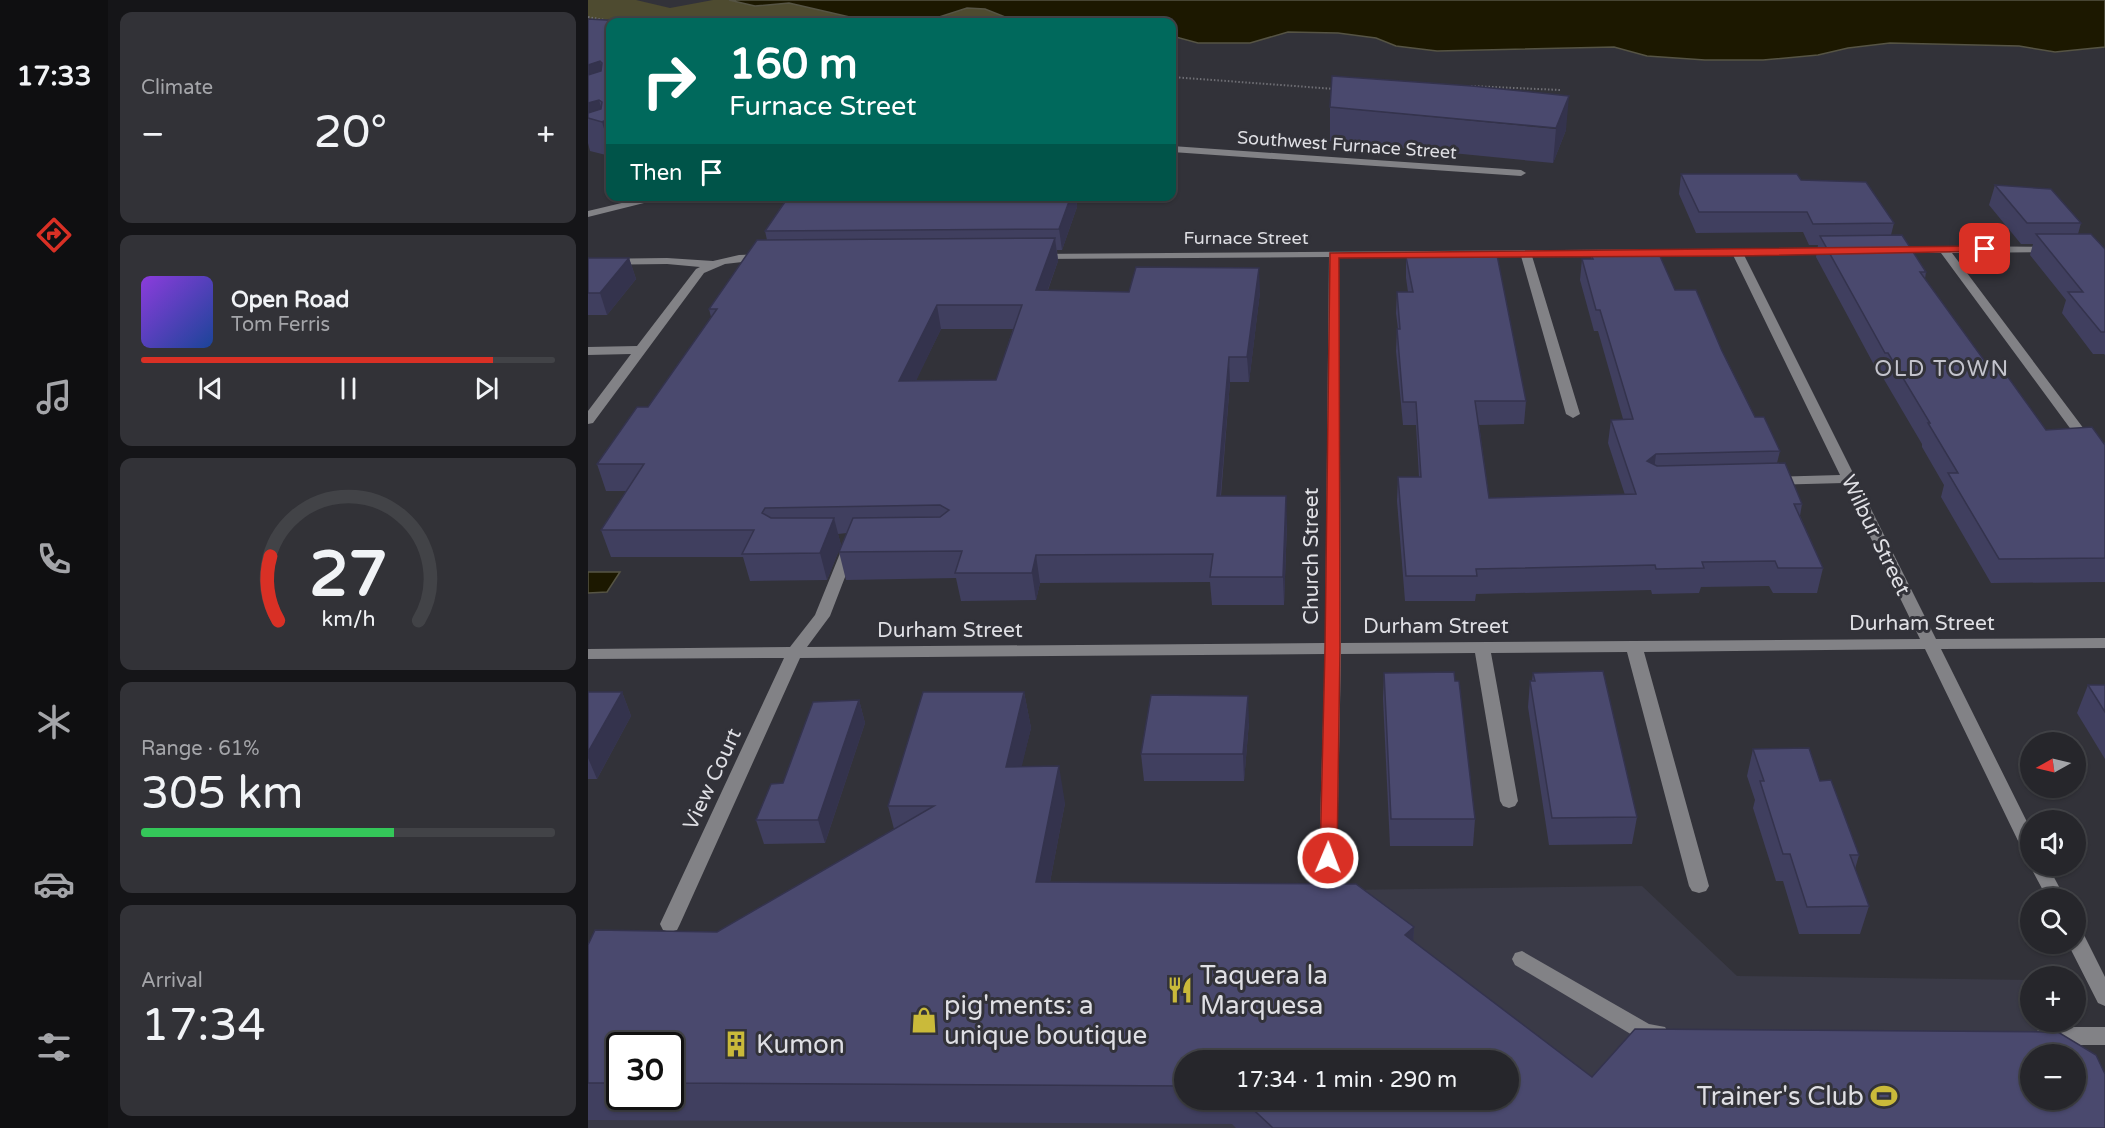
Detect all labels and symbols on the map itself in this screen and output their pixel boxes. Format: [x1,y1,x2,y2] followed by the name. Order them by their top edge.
[1236,126,1458,164] street label: Southwest Furnace Street
[1959,223,2010,274] pin
[1183,227,1309,249] street label: Furnace Street
[1874,356,2010,382] district label: OLD TOWN
[1836,471,1916,600] street label: Wilbur Street
[1299,487,1324,625] street label: Church Street
[1849,611,1995,636] street label: Durham Street
[1363,614,1509,639] street label: Durham Street
[877,618,1023,643] street label: Durham Street
[678,724,747,834] street label: View Court
[2020,732,2086,798] north arrow
[1296,826,1360,890] position arrow
[1200,960,1328,1021] place label: Taquera la Marquesa
[1165,975,1195,1005] restaurant icon: Taquera la Marquesa
[944,990,1147,1051] place label: pig'ments: a unique boutique
[909,1005,939,1035] shop icon: pig'ments: a unique boutique
[721,1029,751,1059] building icon: Kumon
[756,1029,845,1060] place label: Kumon
[606,1032,684,1110] speed limit sign: 30
[1696,1081,1864,1112] place label: Trainer's Club
[1869,1081,1899,1111] sports icon: Trainer's Club

